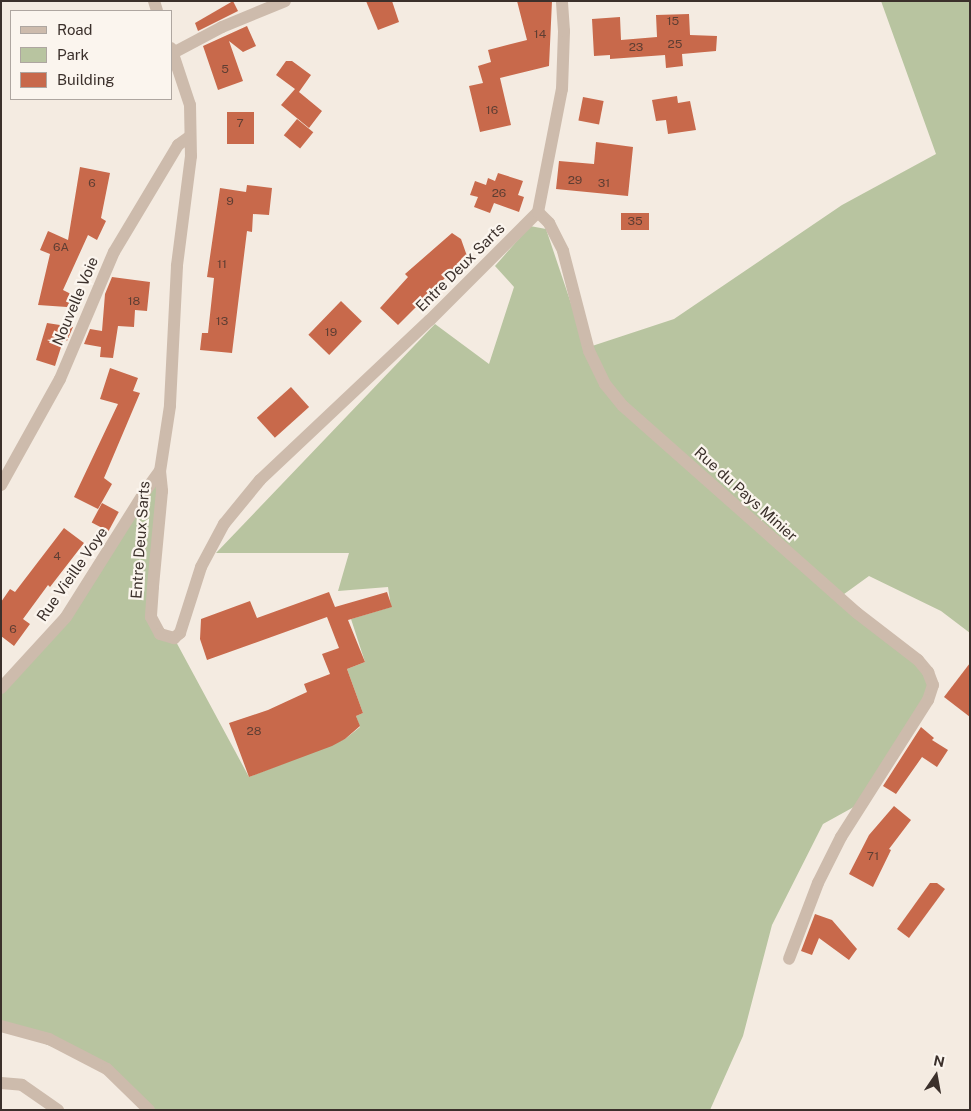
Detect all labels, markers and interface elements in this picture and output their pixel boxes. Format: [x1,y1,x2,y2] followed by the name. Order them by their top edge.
[10,10,172,100] legend
[667,15,679,29] house number: 15
[57,21,93,38] text: Road
[534,28,546,42] house number: 14
[668,38,682,52] house number: 25
[629,41,643,55] house number: 23
[57,46,89,63] text: Park
[221,63,229,77] house number: 5
[57,71,115,88] text: Building
[486,104,498,118] house number: 16
[236,117,244,131] house number: 7
[568,174,582,188] house number: 29
[88,177,96,191] house number: 6
[598,177,610,191] house number: 31
[492,187,506,201] house number: 26
[226,195,234,209] house number: 9
[627,215,643,229] house number: 35
[412,219,508,315] street label: Entre Deux Sarts
[53,241,69,255] house number: 6A
[48,254,102,348] street label: Nouvelle Voie
[217,258,227,272] house number: 11
[128,295,140,309] house number: 18
[216,315,228,329] house number: 13
[325,326,337,340] house number: 19
[691,443,801,545] street label: Rue du Pays Minier
[127,480,153,600] street label: Entre Deux Sarts
[33,523,111,625] street label: Rue Vieille Voye
[53,550,61,564] house number: 4
[9,623,17,637] house number: 6
[247,725,261,739] house number: 28
[867,850,879,864] house number: 71
[911,1051,961,1101] north arrow
[932,1052,946,1070] text: N

